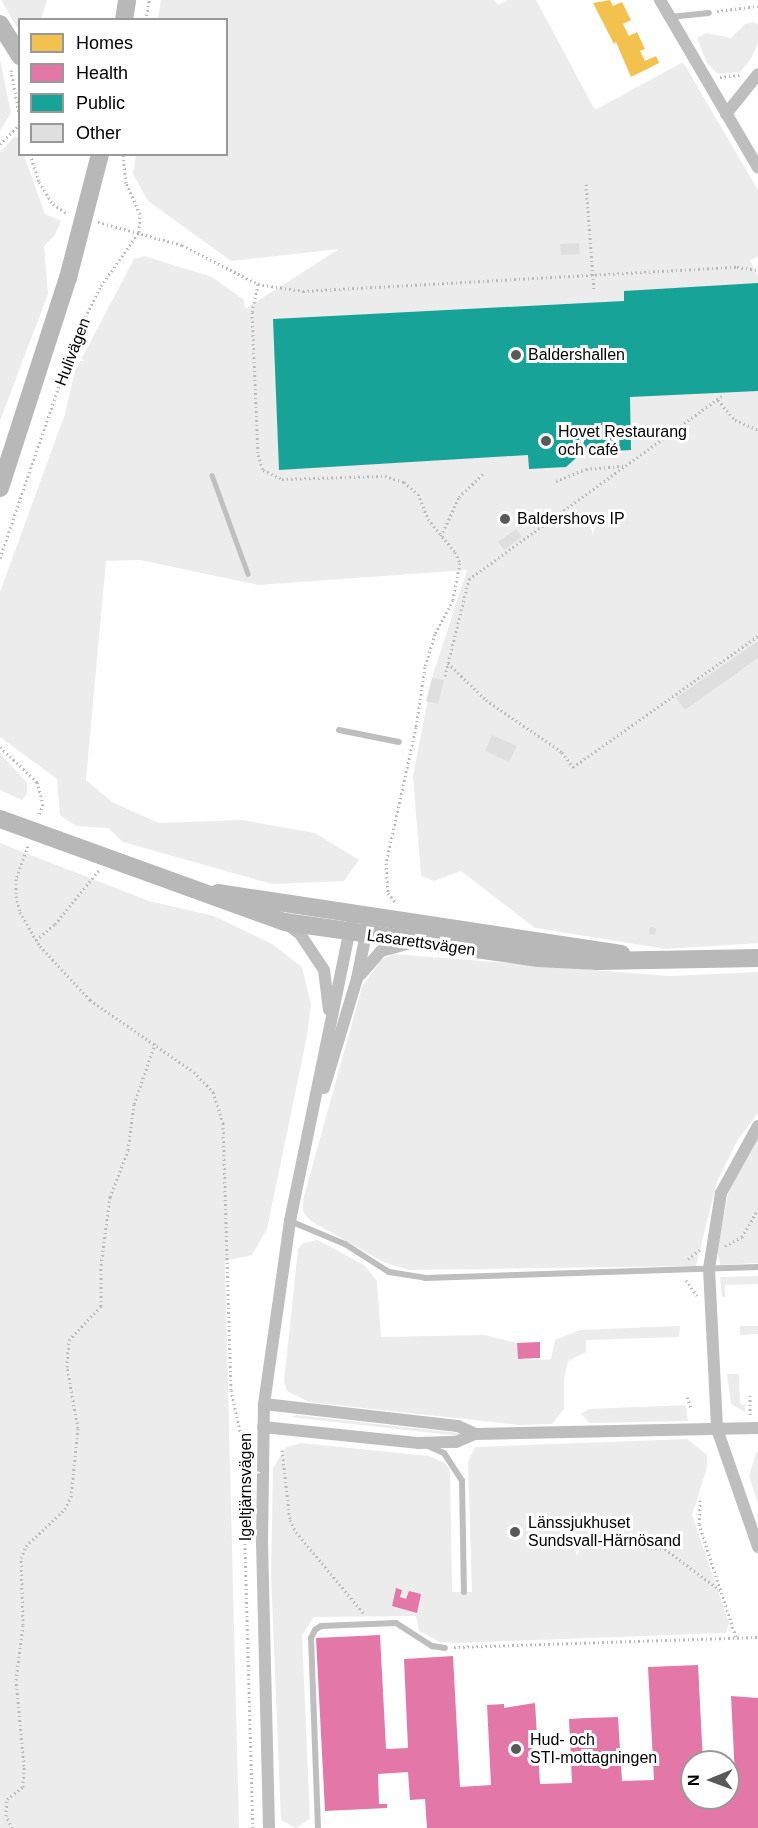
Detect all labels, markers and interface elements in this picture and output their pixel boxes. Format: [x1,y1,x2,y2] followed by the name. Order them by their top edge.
[18,18,228,156] legend
[76,33,133,53] text: Homes
[76,63,128,83] text: Health
[76,93,125,113] text: Public
[76,123,121,143] text: Other
[51,315,95,389] street label: Hulivägen
[528,345,625,365] place label: Baldershallen
[509,348,523,362] marker: Baldershallen
[558,422,687,460] place label: Hovet Restaurang och café
[539,434,553,448] marker: Hovet Restaurang och café
[517,509,625,529] place label: Baldershovs IP
[498,512,512,526] marker: Baldershovs IP
[365,926,477,960] street label: Lasarettsvägen
[236,1433,256,1541] street label: Igeltjärnsvägen
[528,1513,681,1551] place label: Länssjukhuset Sundsvall-Härnösand
[506,1523,524,1541] marker: Länssjukhuset Sundsvall-Härnösand
[530,1730,657,1768] place label: Hud- och STI-mottagningen
[507,1740,525,1758] marker: Hud- och STI-mottagningen
[680,1750,740,1810] north arrow
[685,1774,702,1786] text: N

